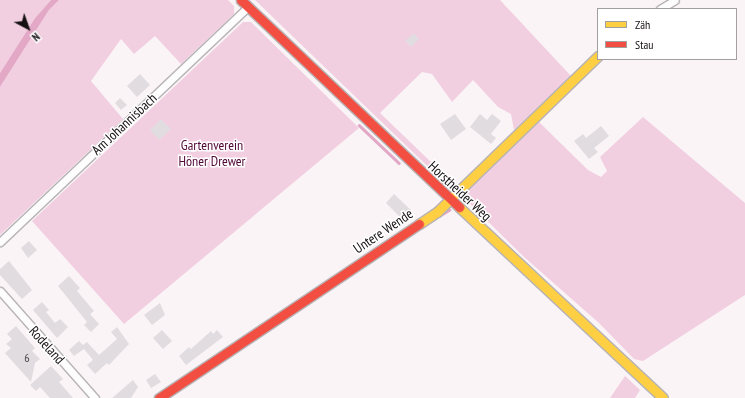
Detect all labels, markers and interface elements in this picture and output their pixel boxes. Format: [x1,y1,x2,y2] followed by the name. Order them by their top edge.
[8,8,48,48] north arrow
[597,8,737,60] legend
[635,17,650,32] text: Zäh
[29,30,43,44] text: N
[635,37,653,52] text: Stau
[88,90,160,158] street label: Am Johannisbach
[179,137,245,170] park label: Gartenverein Höner Drewer
[425,158,495,224] street label: Horstheider Weg
[350,205,416,257] street label: Untere Wende
[26,323,68,367] street label: Rodeland
[24,351,30,365] house number: 6

